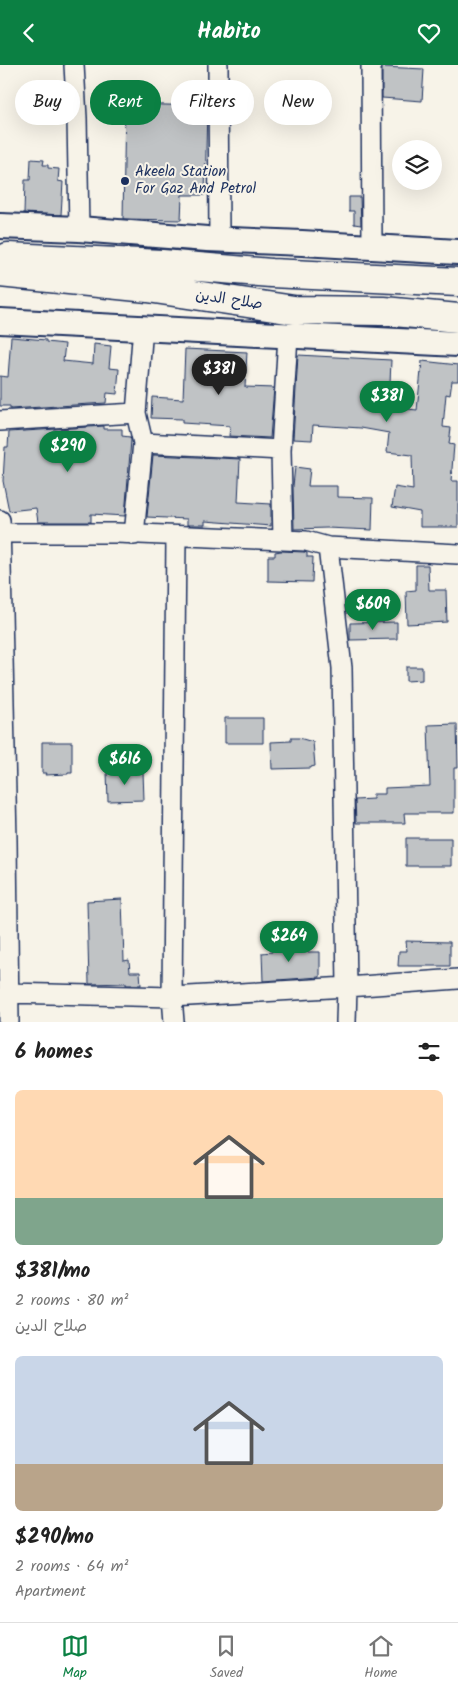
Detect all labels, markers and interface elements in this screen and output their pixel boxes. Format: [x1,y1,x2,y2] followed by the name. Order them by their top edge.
[197,15,261,50] text: Habito
[15,19,43,47] icon: back
[415,19,443,47] icon: heart
[15,80,80,125] chip: Buy
[90,80,161,125] chip: Rent
[171,80,254,125] chip: Filters
[264,80,332,125] chip: New
[392,140,442,190] map controls
[392,140,442,190] button: layers
[135,160,257,201] place label: Akeela Station For Gaz And Petrol
[119,175,131,187] marker: Akeela Station For Gaz And Petrol
[194,283,264,317] street label: صلاح الدين
[189,353,249,396] pin: $381
[203,357,235,382] text: $381
[357,381,417,423] pin: $381
[371,384,403,409] text: $381
[38,431,98,473] pin: $290
[50,434,86,459] text: $290
[343,589,403,631] pin: $609
[356,592,390,617] text: $609
[95,743,155,786] pin: $616
[109,747,141,772] text: $616
[259,921,319,963] pin: $264
[271,924,307,949] text: $264
[15,1036,93,1069] text: 6 homes
[415,1038,443,1066] icon: filters
[184,1122,274,1212] icon: home
[15,1255,90,1288] text: $381/mo
[15,1288,128,1313] text: 2 rooms · 80 m²
[15,1314,87,1339] text: صلاح الدين
[184,1388,274,1478] icon: home
[15,1521,94,1554] text: $290/mo
[15,1554,128,1579] text: 2 rooms · 64 m²
[15,1579,86,1604] text: Apartment
[61,1632,89,1684] tab: Map
[210,1632,243,1684] tab: Saved
[364,1632,397,1684] tab: Home

